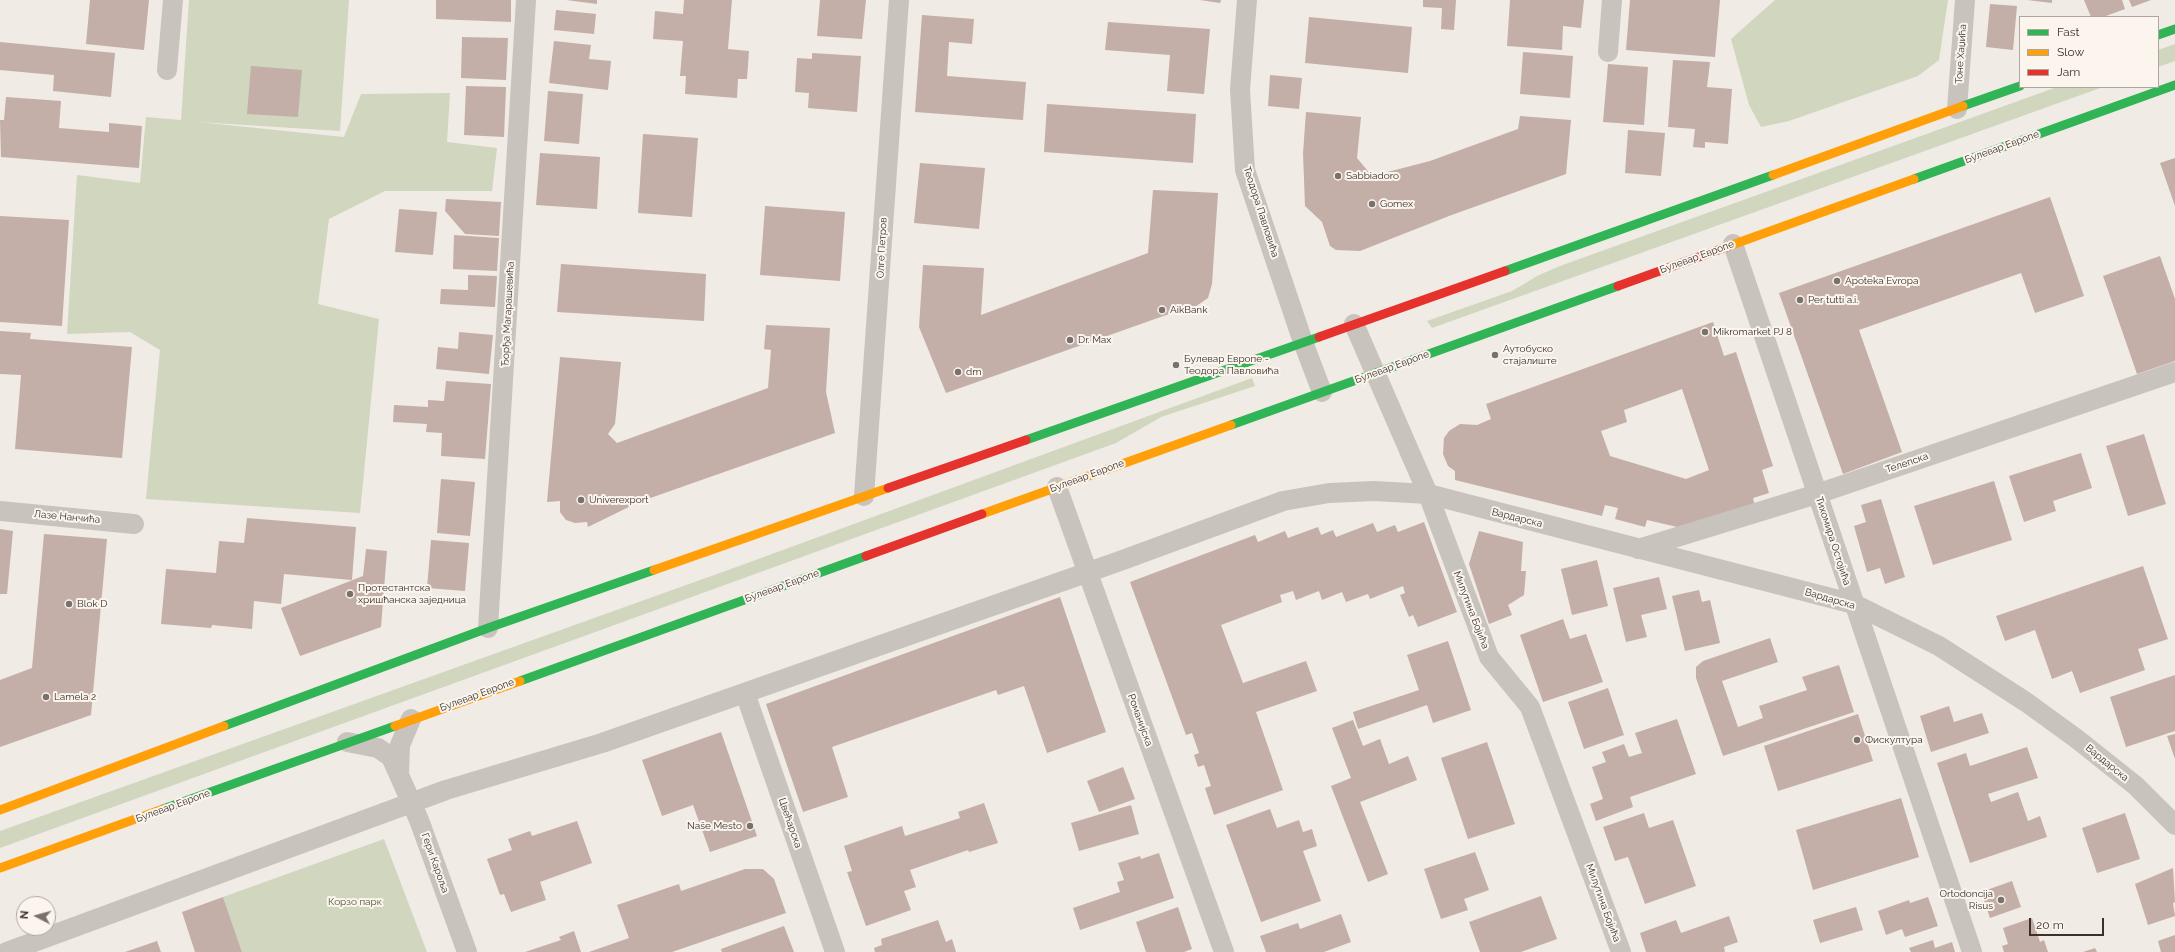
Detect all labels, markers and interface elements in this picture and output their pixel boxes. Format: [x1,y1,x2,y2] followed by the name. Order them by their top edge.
[2019,16,2159,88] legend
[1953,24,1969,84] street label: Тоне Хаџића
[2057,25,2080,39] text: Fast
[2057,45,2084,59] text: Slow
[2057,65,2080,79] text: Jam
[1963,128,2041,166] street label: Булевар Европе
[1241,165,1281,259] street label: Теодора Павловића
[1346,170,1399,182] place label: Sabbiadoro
[1333,171,1343,181] marker: Sabbiadoro
[1380,198,1413,210] place label: Gomex
[1367,199,1377,209] marker: Gomex
[874,217,890,279] street label: Олге Петров
[1658,238,1736,276] street label: Булевар Европе
[499,261,517,367] street label: Ђорђа Магарашевића
[1845,275,1918,287] place label: Apoteka Evropa
[1832,276,1842,286] marker: Apoteka Evropa
[1808,294,1858,306] place label: Per tutti a.i.
[1795,295,1805,305] marker: Per tutti a.i.
[1170,304,1207,316] place label: AikBank
[1157,305,1167,315] marker: AikBank
[1713,326,1792,338] place label: Mikromarket PJ 8
[1700,327,1710,337] marker: Mikromarket PJ 8
[1078,334,1111,346] place label: Dr. Max
[1065,335,1075,345] marker: Dr. Max
[1503,343,1557,366] place label: Аутобуско стајалиште
[1353,348,1431,386] street label: Булевар Европе
[1490,350,1500,360] marker: Аутобуско стајалиште
[1184,353,1279,376] place label: Булевар Европе - Теодора Павловића
[1171,360,1181,370] marker: Булевар Европе - Теодора Павловића
[966,366,981,378] place label: dm
[953,367,963,377] marker: dm
[1884,450,1930,476] street label: Телепска
[1048,457,1126,495] street label: Булевар Европе
[589,494,649,506] place label: Univerexport
[576,495,586,505] marker: Univerexport
[1813,495,1853,587] street label: Тихомира Остојића
[1490,506,1544,530] street label: Вардарска
[33,508,101,526] street label: Лазе Нанчића
[743,567,821,605] street label: Булевар Европе
[1451,569,1491,651] street label: Милутина Бојића
[358,582,466,606] place label: Протестантска хришћанска заједница
[1803,586,1857,612] street label: Вардарска
[345,589,355,599] marker: Протестантска хришћанска заједница
[77,598,107,610] place label: Blok D
[64,599,74,609] marker: Blok D
[438,676,516,714] street label: Булевар Европе
[54,691,96,703] place label: Lamela 2
[41,692,51,702] marker: Lamela 2
[1125,692,1155,748] street label: Романијска
[1865,734,1923,746] place label: Фискултура
[1852,735,1862,745] marker: Фискултура
[2083,742,2131,784] street label: Вардарска
[134,787,212,825] street label: Булевар Европе
[776,796,804,850] street label: Цвећарска
[687,820,742,832] place label: Naše Mesto
[745,821,755,831] marker: Naše Mesto
[419,831,451,895] street label: Гери Кароља
[1583,862,1623,944] street label: Милутина Бојића
[1939,888,1993,912] place label: Ortodoncija Risus
[1996,895,2006,905] marker: Ortodoncija Risus
[16,896,56,936] north arrow
[328,896,382,908] park label: Корзо парк
[18,910,31,920] text: N
[2031,910,2106,936] scale bar
[2036,918,2064,932] text: 20 m

